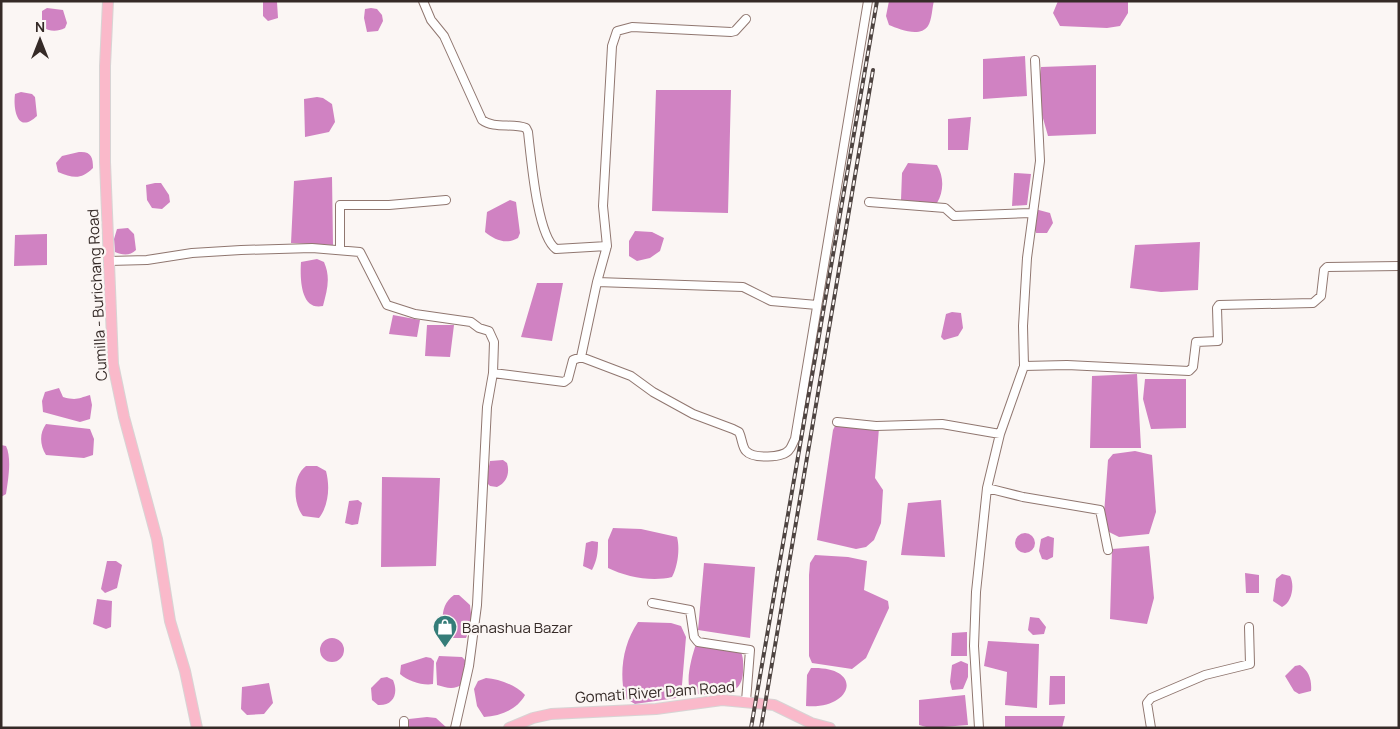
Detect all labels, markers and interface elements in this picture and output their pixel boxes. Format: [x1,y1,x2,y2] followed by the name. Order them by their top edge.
[15,15,65,65] north arrow
[35,17,45,36] text: N
[82,208,112,382] street label: Cumilla - Burichang Road
[432,614,458,648] shop icon: Banashua Bazar
[462,617,573,638] place label: Banashua Bazar
[574,676,736,708] street label: Gomati River Dam Road

